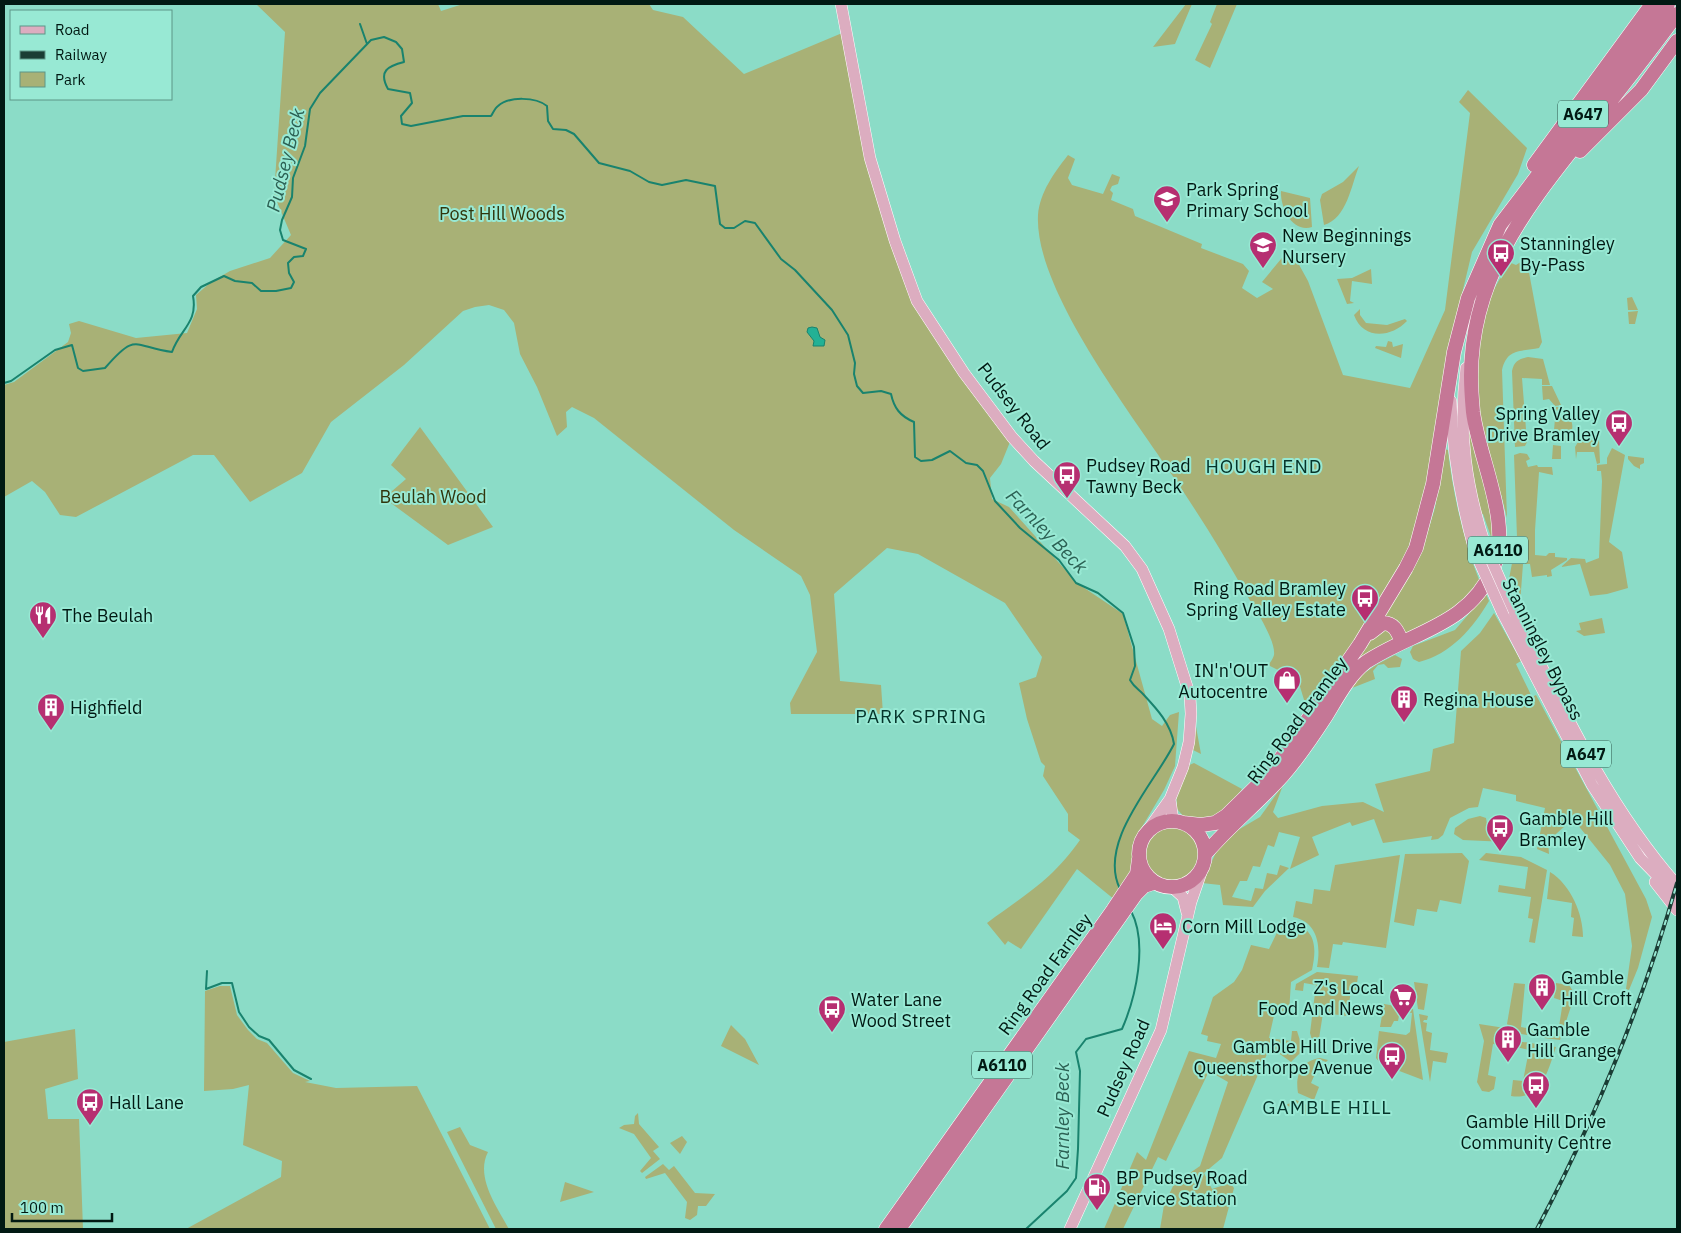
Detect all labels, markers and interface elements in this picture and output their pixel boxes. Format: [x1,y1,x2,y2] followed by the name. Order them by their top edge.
[10,10,172,100] legend
[55,20,90,39] text: Road
[55,45,108,64] text: Railway
[55,70,85,89] text: Park
[1558,100,1608,128] road number: A647
[261,105,310,214] water label: Pudsey Beck
[1186,178,1308,222] place label: Park Spring Primary School
[1152,184,1182,223] school or university icon: Park Spring Primary School
[439,202,565,225] park label: Post Hill Woods
[1282,224,1412,268] place label: New Beginnings Nursery
[1248,230,1278,269] school or university icon: New Beginnings Nursery
[1520,232,1615,276] place label: Stanningley By-Pass
[1486,238,1516,277] bus stop icon: Stanningley By-Pass
[973,358,1055,454] street label: Pudsey Road
[1487,402,1600,446] place label: Spring Valley Drive Bramley
[1604,408,1634,447] bus stop icon: Spring Valley Drive Bramley
[1086,454,1191,498] place label: Pudsey Road Tawny Beck
[1205,454,1323,478] district label: HOUGH END
[1052,460,1082,499] bus stop icon: Pudsey Road Tawny Beck
[1001,484,1094,579] water label: Farnley Beck
[379,485,487,508] park label: Beulah Wood
[1468,536,1528,564] road number: A6110
[1497,574,1589,724] street label: Stanningley Bypass
[1186,577,1346,621] place label: Ring Road Bramley Spring Valley Estate
[1350,583,1380,622] bus stop icon: Ring Road Bramley Spring Valley Estate
[28,600,58,639] restaurant icon: The Beulah
[62,604,153,627] place label: The Beulah
[1242,652,1352,788] street label: Ring Road Bramley
[1178,659,1268,703] place label: IN'n'OUT Autocentre
[1272,665,1302,704] shop icon: IN'n'OUT Autocentre
[1389,684,1419,723] building icon: Regina House
[1423,688,1534,711] place label: Regina House
[36,692,66,731] building icon: Highfield
[70,696,142,719] place label: Highfield
[855,704,987,728] district label: PARK SPRING
[1561,741,1611,768] road number: A647
[1519,807,1613,851] place label: Gamble Hill Bramley
[1485,813,1515,852] bus stop icon: Gamble Hill Bramley
[993,909,1097,1039] street label: Ring Road Farnley
[1148,911,1178,950] hotel icon: Corn Mill Lodge
[1182,915,1306,938] place label: Corn Mill Lodge
[1561,966,1632,1010] place label: Gamble Hill Croft
[1527,972,1557,1011] building icon: Gamble Hill Croft
[1258,976,1384,1020] place label: Z's Local Food And News
[1388,982,1418,1021] supermarket icon: Z's Local Food And News
[851,988,951,1032] place label: Water Lane Wood Street
[817,994,847,1033] bus stop icon: Water Lane Wood Street
[1091,1015,1155,1121] street label: Pudsey Road
[1527,1018,1616,1062] place label: Gamble Hill Grange
[1493,1024,1523,1063] building icon: Gamble Hill Grange
[1194,1035,1373,1079] place label: Gamble Hill Drive Queensthorpe Avenue
[1377,1041,1407,1080] bus stop icon: Gamble Hill Drive Queensthorpe Avenue
[972,1052,1032,1078] road number: A6110
[1050,1061,1074,1170] water label: Farnley Beck
[1521,1070,1551,1109] bus stop icon: Gamble Hill Drive Community Centre
[75,1087,105,1126] bus stop icon: Hall Lane
[109,1091,184,1114] place label: Hall Lane
[1262,1095,1392,1119] district label: GAMBLE HILL
[1460,1110,1612,1154] place label: Gamble Hill Drive Community Centre
[1116,1166,1248,1210] place label: BP Pudsey Road Service Station
[1082,1172,1112,1211] fuel station icon: BP Pudsey Road Service Station
[12,1190,112,1222] scale bar
[20,1198,64,1217] text: 100 m

